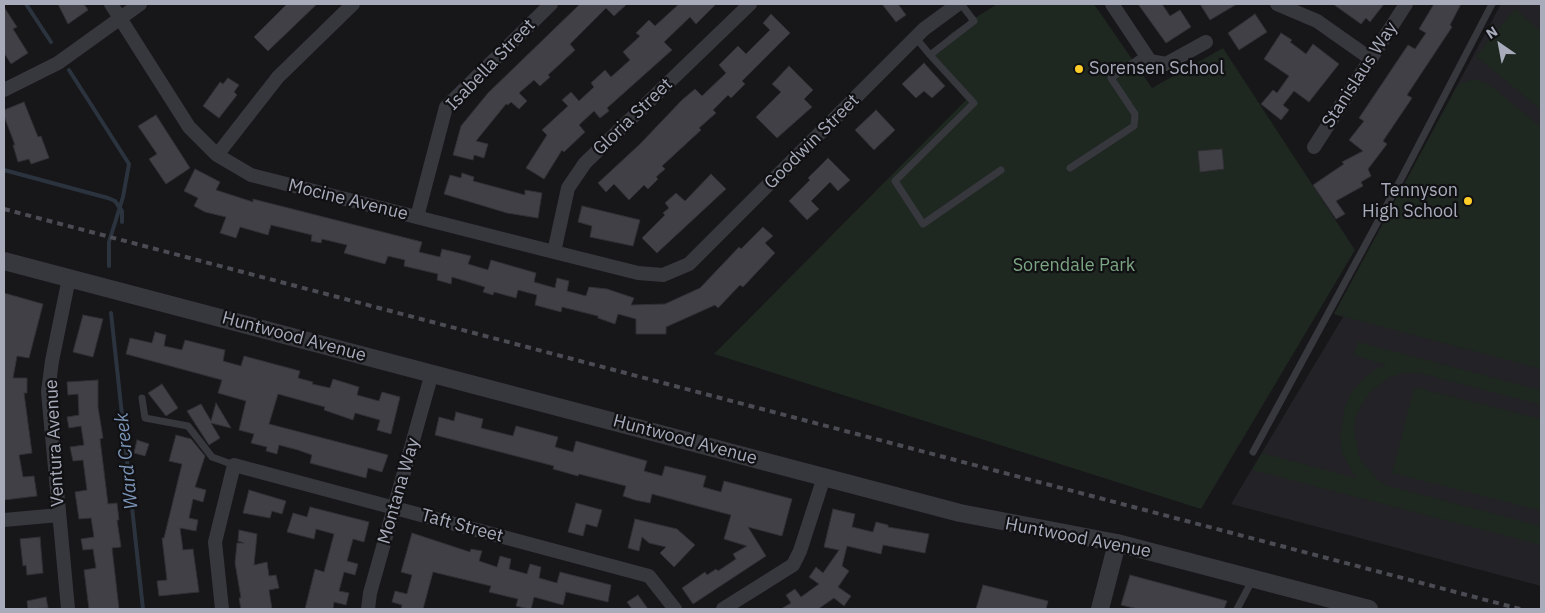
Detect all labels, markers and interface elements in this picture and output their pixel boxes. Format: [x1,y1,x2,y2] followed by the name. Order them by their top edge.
[442,15,540,115] street label: Isabella Street
[1318,18,1402,132] street label: Stanislaus Way
[1475,20,1525,70] north arrow
[1483,22,1501,43] text: N
[1089,58,1224,80] place label: Sorensen School
[1073,63,1085,75] marker: Sorensen School
[589,74,677,160] street label: Gloria Street
[760,90,864,194] street label: Goodwin Street
[286,175,410,225] street label: Mocine Avenue
[1362,180,1458,222] place label: Tennyson High School
[1462,195,1474,207] marker: Tennyson High School
[1013,255,1135,277] park label: Sorendale Park
[220,307,368,367] street label: Huntwood Avenue
[41,379,69,507] street label: Ventura Avenue
[611,410,759,470] street label: Huntwood Avenue
[111,412,143,510] water label: Ward Creek
[374,435,424,547] street label: Montana Way
[418,505,506,547] street label: Taft Street
[1003,513,1153,563] street label: Huntwood Avenue

